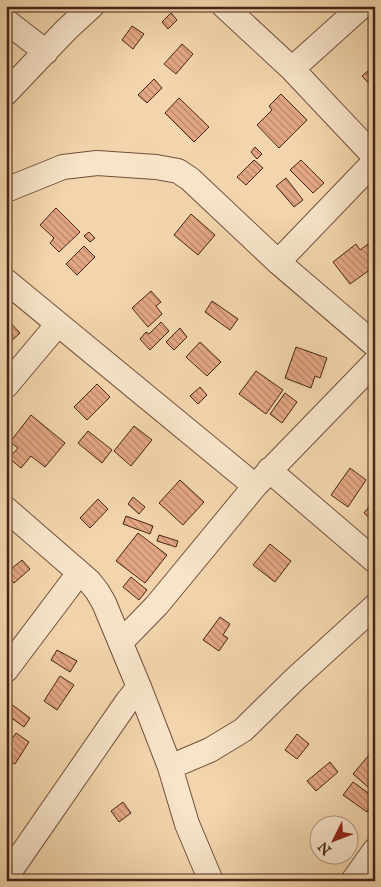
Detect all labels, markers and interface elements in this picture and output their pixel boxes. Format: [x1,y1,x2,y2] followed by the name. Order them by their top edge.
[308,814,358,864] north arrow
[314,838,335,858] text: N

